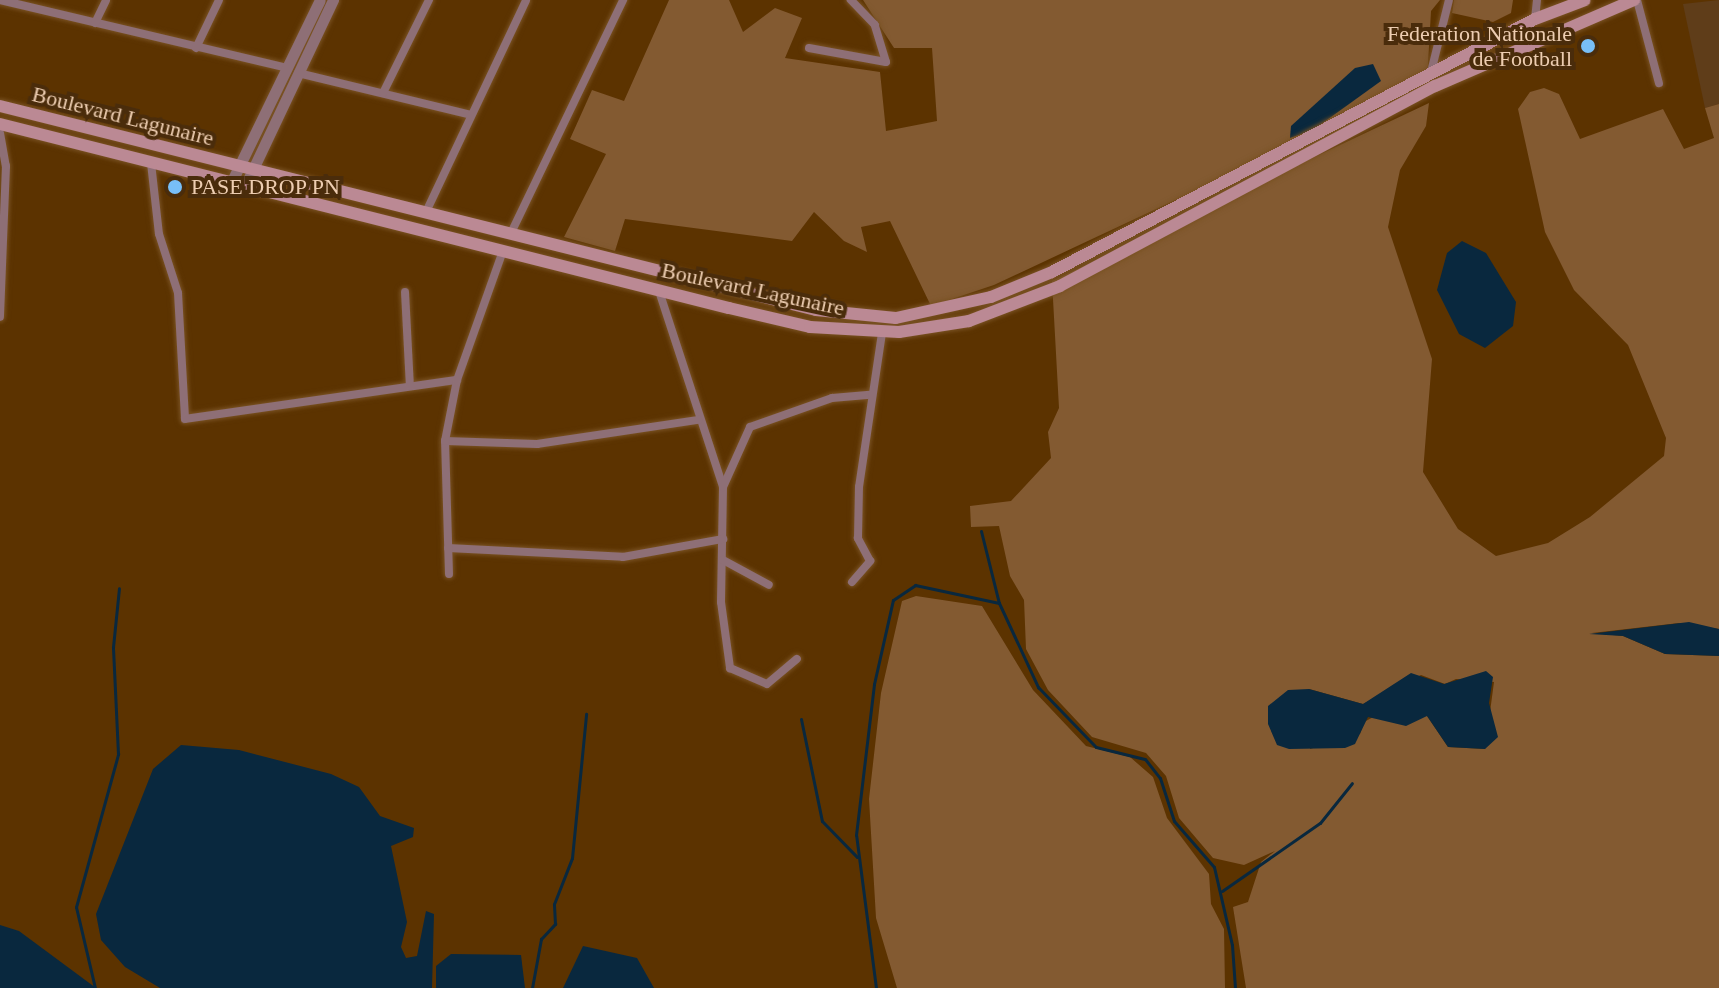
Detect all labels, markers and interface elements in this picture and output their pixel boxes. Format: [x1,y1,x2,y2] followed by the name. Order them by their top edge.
[1387,20,1572,72] place label: Federation Nationale de Football
[1579,37,1597,55] marker: Federation Nationale de Football
[29,81,217,151] street label: Boulevard Lagunaire
[191,174,341,200] place label: PASE DROP PN
[166,178,184,196] marker: PASE DROP PN
[659,257,847,321] street label: Boulevard Lagunaire

